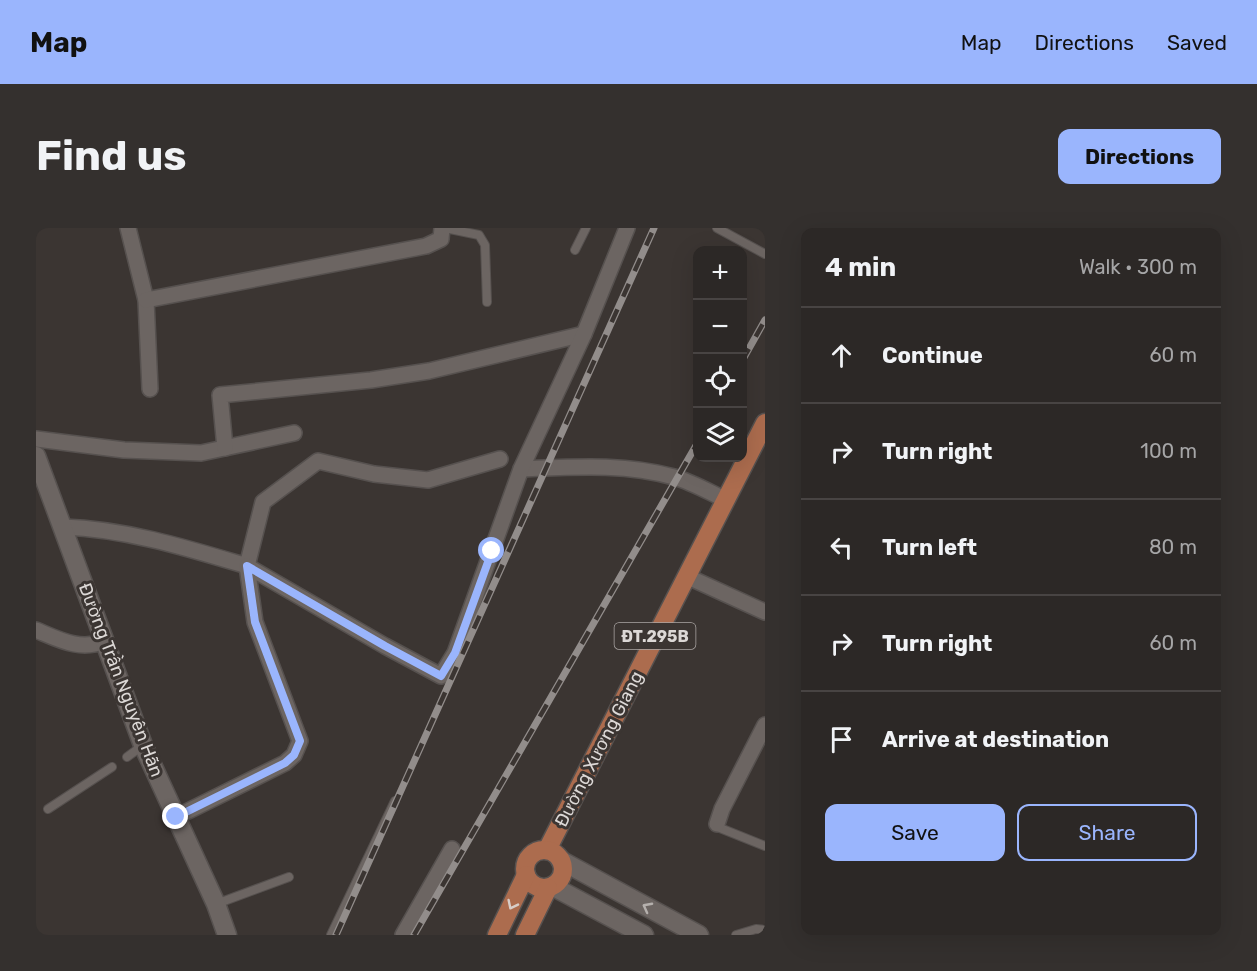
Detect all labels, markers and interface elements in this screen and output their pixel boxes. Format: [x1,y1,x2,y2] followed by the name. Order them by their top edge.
[30,26,87,59] text: Map
[961,30,1002,55] text: Map
[1035,30,1134,55] text: Directions
[1167,30,1227,55] text: Saved
[1058,129,1221,184] button: Directions
[36,131,187,181] text: Find us
[693,246,747,462] map controls
[693,246,747,300] button: +
[825,252,896,283] text: 4 min
[1079,255,1197,279] text: Walk · 300 m
[693,300,747,354] button: −
[825,339,858,372] icon: ahead
[882,342,983,369] text: Continue
[1150,343,1197,367] text: 60 m
[693,354,747,408] button: locate
[693,408,747,462] button: layers
[825,435,858,468] icon: right
[882,438,992,465] text: Turn right
[1140,439,1197,463] text: 100 m
[825,531,858,564] icon: left
[882,534,977,561] text: Turn left
[1149,535,1197,559] text: 80 m
[478,537,504,563] route start
[74,580,169,780] street label: Đường Trần Nguyên Hãn
[614,623,696,649] road number: ĐT.295B
[825,627,858,660] icon: right
[882,630,992,657] text: Turn right
[1150,631,1197,655] text: 60 m
[550,667,648,831] street label: Đường Xương Giang
[825,723,858,756] icon: arrive
[882,726,1109,753] text: Arrive at destination
[162,803,188,829] route end
[825,804,1005,861] button: Save
[1017,804,1197,861] button: Share
[507,899,519,910] one-way arrow
[643,903,654,914] one-way arrow

